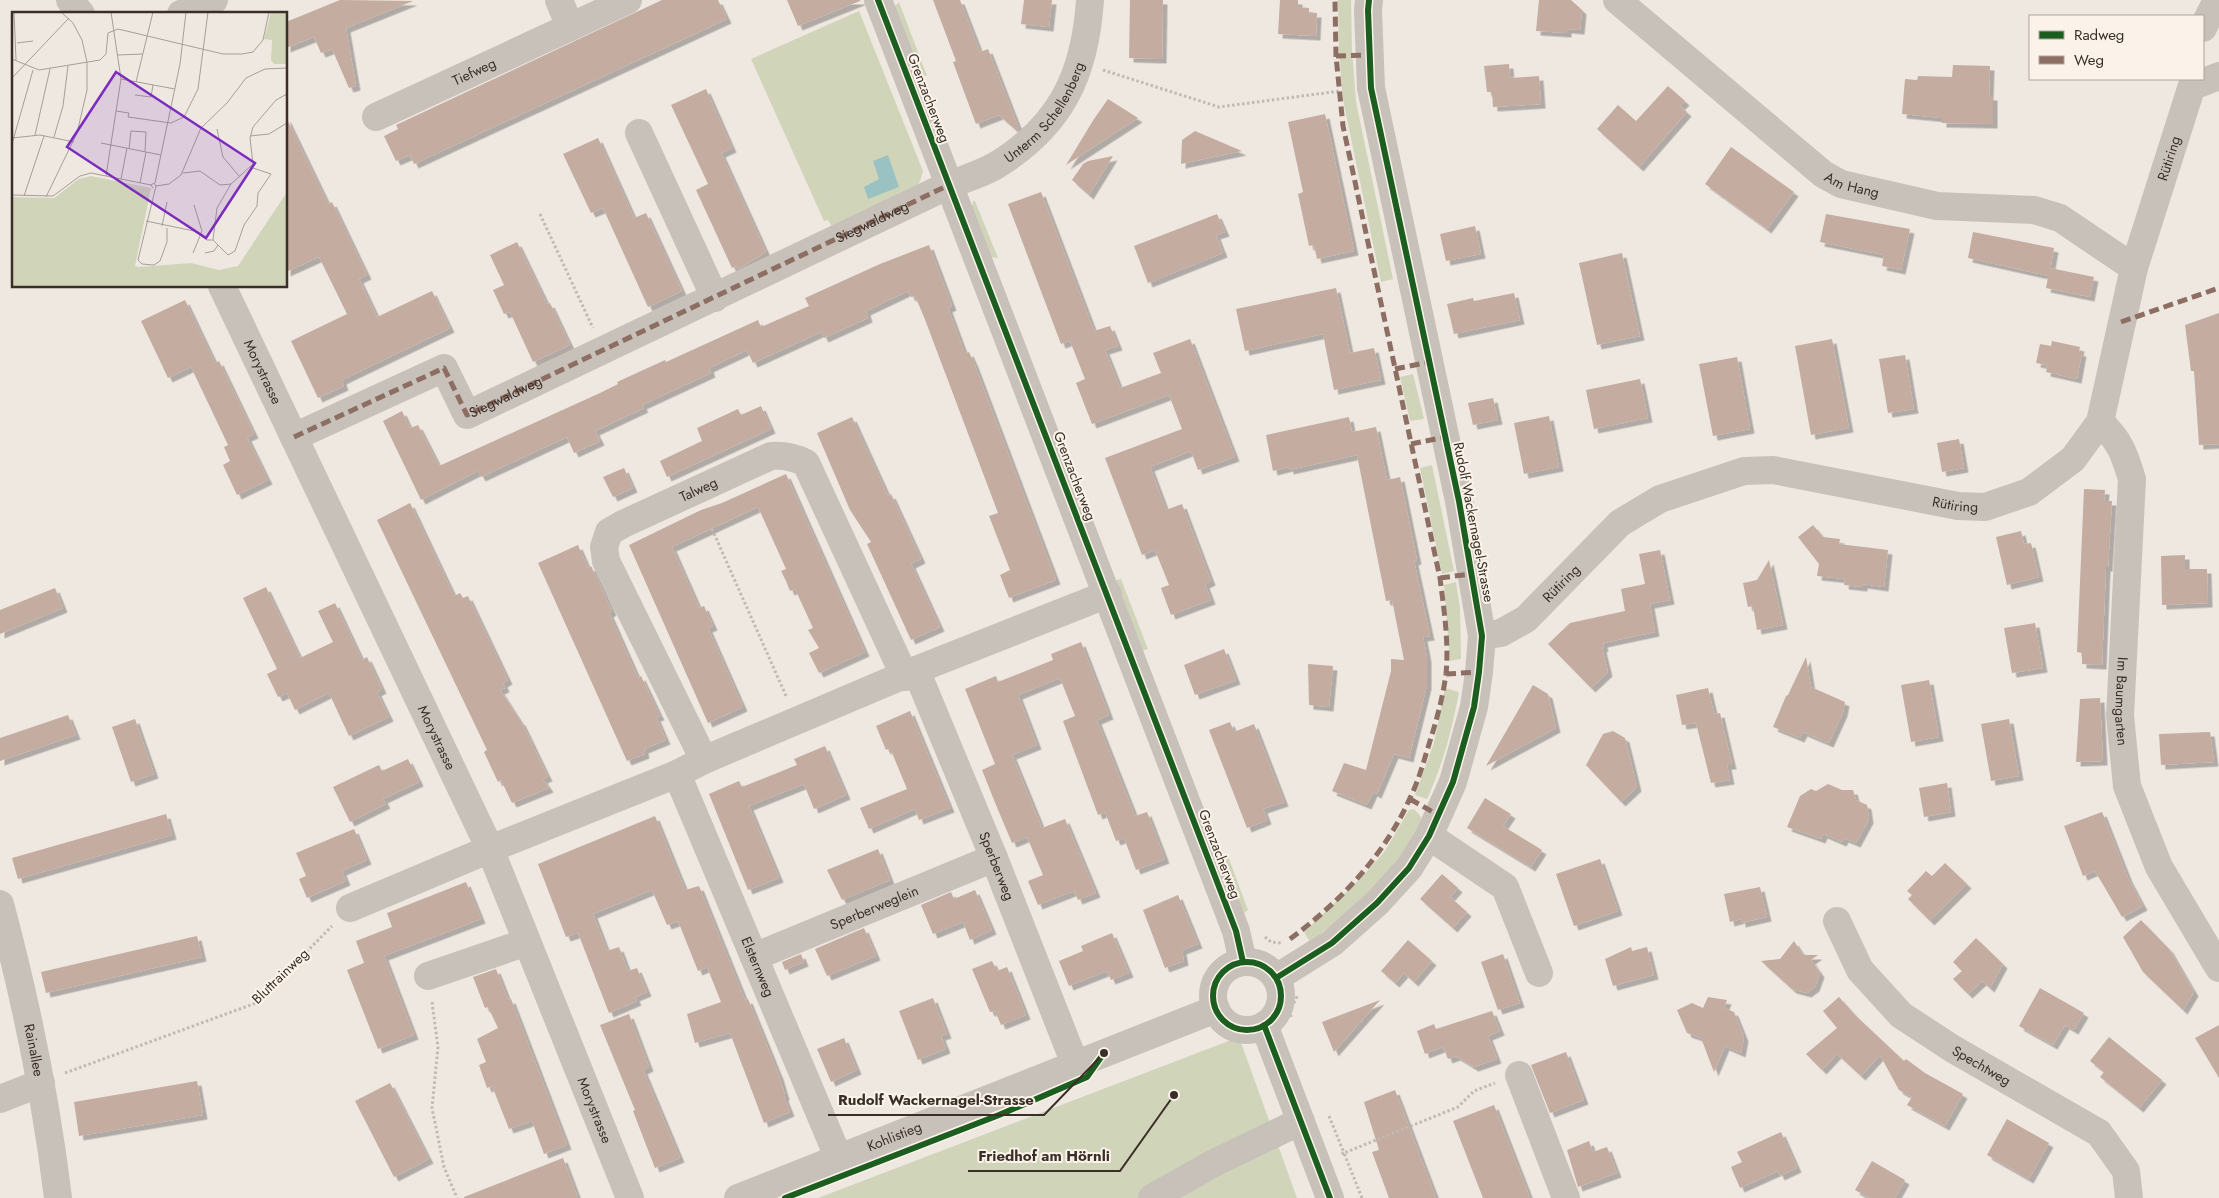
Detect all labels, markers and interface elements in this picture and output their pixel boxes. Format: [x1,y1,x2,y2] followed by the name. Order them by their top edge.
[12,12,288,288] inset map
[2029,15,2204,80] legend
[2074,24,2124,46] text: Radweg
[2074,49,2104,71] text: Weg
[903,50,955,146] street label: Grenzacherweg
[449,53,499,90] street label: Tiefweg
[1000,59,1089,168] street label: Unterm Schellenberg
[2152,133,2185,183] street label: Rütiring
[1821,167,1881,202] street label: Am Hang
[832,196,912,248] street label: Siegwaldweg
[239,336,287,407] street label: Morystrasse
[466,371,545,423] street label: Siegwaldweg
[1049,428,1101,524] street label: Grenzacherweg
[1449,440,1499,604] street label: Rudolf Wackernagel-Strasse
[676,472,721,507] street label: Talweg
[1931,491,1978,517] street label: Rütiring
[1538,560,1584,607] street label: Rütiring
[2110,656,2133,747] street label: Im Baumgarten
[413,702,461,773] street label: Morystrasse
[1194,806,1246,902] street label: Grenzacherweg
[974,828,1020,903] street label: Sperberweg
[827,880,921,935] street label: Sperberweglein
[736,933,780,1000] street label: Elsternweg
[247,944,313,1008] street label: Bluttrainweg
[19,1022,49,1078] street label: Rainallee
[1948,1041,2015,1090] street label: Spechtweg
[573,1074,617,1146] street label: Morystrasse
[828,1085,1044,1115] callout: Rudolf Wackernagel-Strasse
[838,1089,1034,1111] text: Rudolf Wackernagel-Strasse
[864,1116,925,1156] street label: Kohlistieg
[968,1141,1120,1171] callout: Friedhof am Hörnli
[978,1145,1110,1167] text: Friedhof am Hörnli

